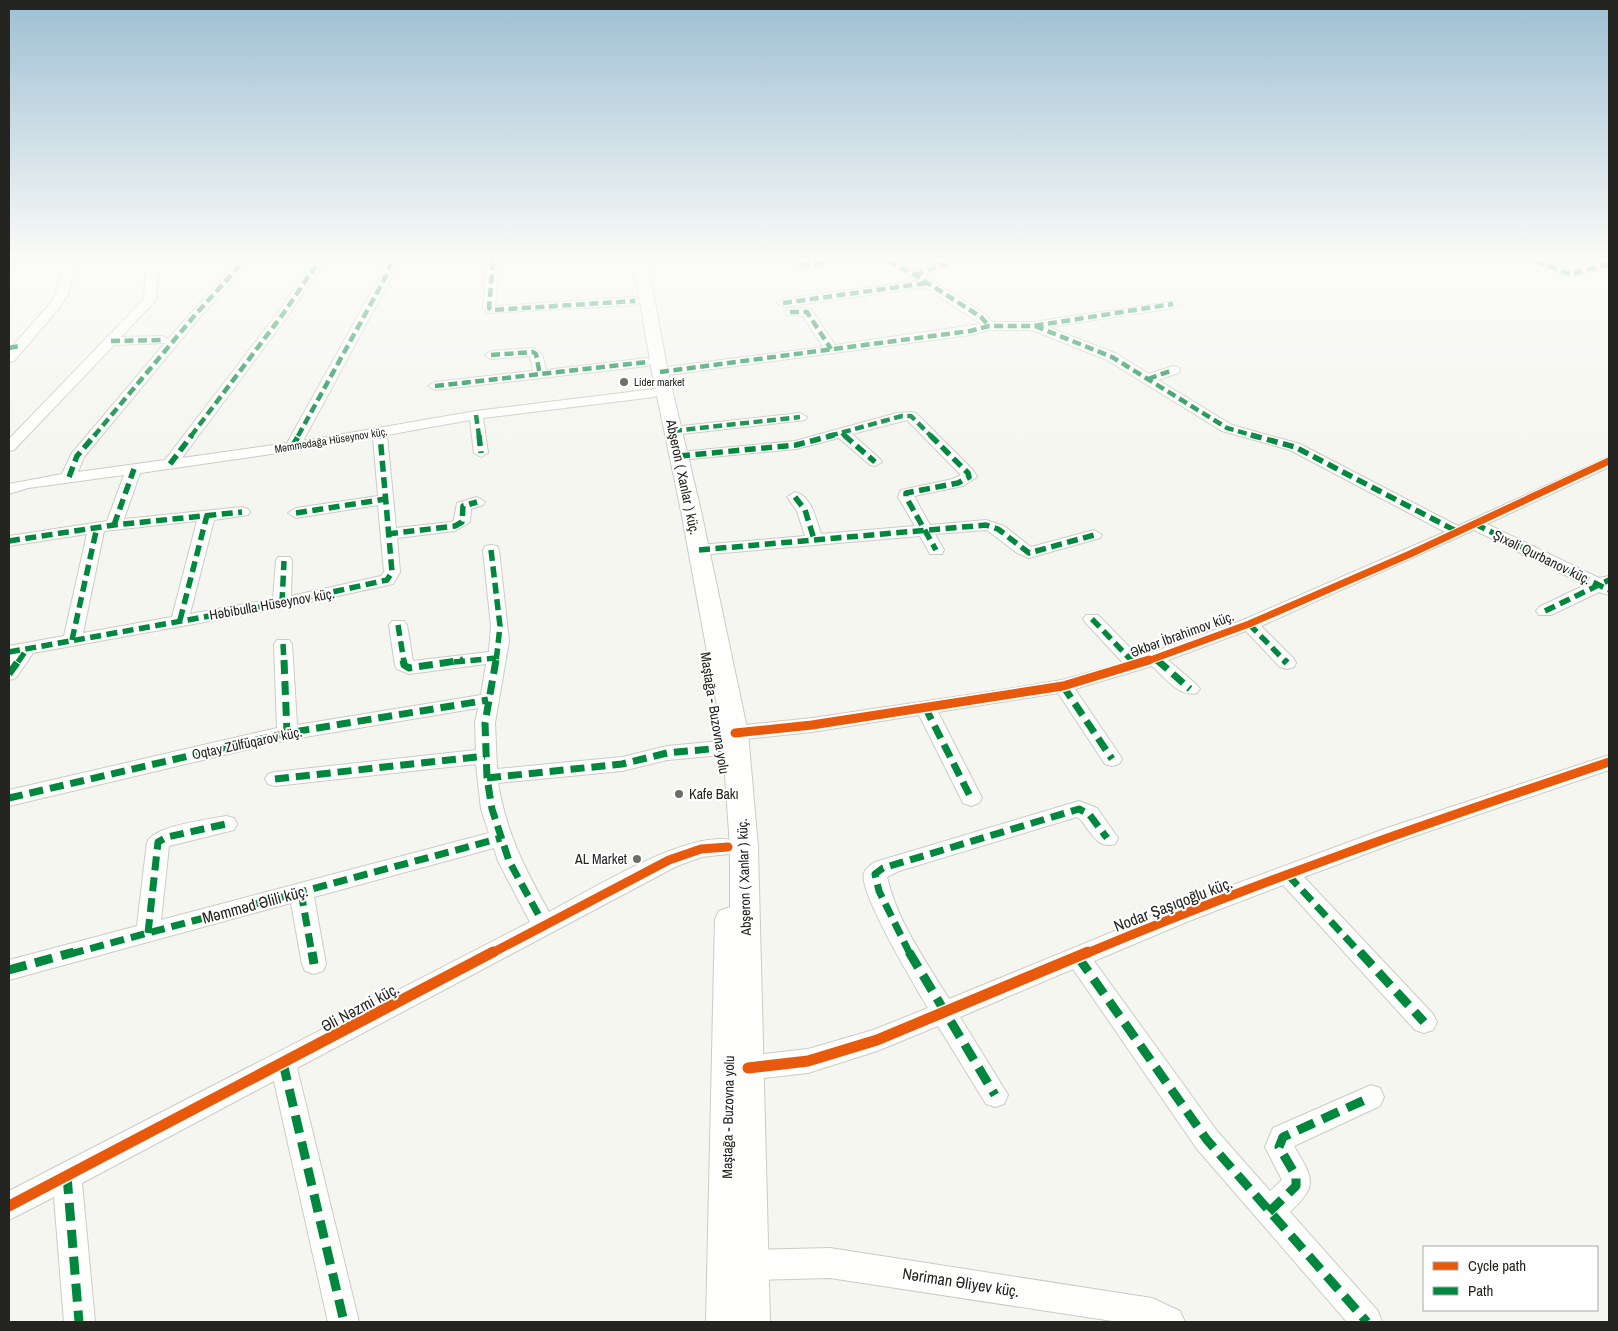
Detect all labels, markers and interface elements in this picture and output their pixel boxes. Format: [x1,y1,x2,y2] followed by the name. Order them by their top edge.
[634,375,685,389] place label: Lider market
[618,376,630,388] marker: Lider market
[662,417,704,536] street label: Abşeron ( Xanlar ) küç.
[273,424,389,456] street label: Məmmədağa Hüseynov küç.
[1490,526,1594,588] street label: Şıxəli Qurbanov küç.
[208,584,336,624] street label: Həbibulla Hüseynov küç.
[1128,607,1236,661] street label: Əkbər İbrahimov küç.
[696,651,734,775] street label: Maştağa - Buzovna yolu
[190,723,304,763] street label: Oqtay Zülfüqarov küç.
[689,785,739,803] place label: Kafe Bakı
[673,788,685,800] marker: Kafe Bakı
[733,818,755,937] street label: Abşeron ( Xanlar ) küç.
[574,850,627,868] place label: AL Market
[631,853,643,865] marker: AL Market
[1110,871,1236,937] street label: Nodar Şaşıqoğlu küç.
[200,879,310,929] street label: Məmməd Əlili küç.
[317,977,403,1037] street label: Əli Nəzmi küç.
[718,1055,738,1179] street label: Maştağa - Buzovna yolu
[1423,1246,1598,1311] legend
[1468,1255,1526,1276] text: Cycle path
[901,1262,1021,1302] street label: Nəriman Əliyev küç.
[1468,1280,1493,1301] text: Path

